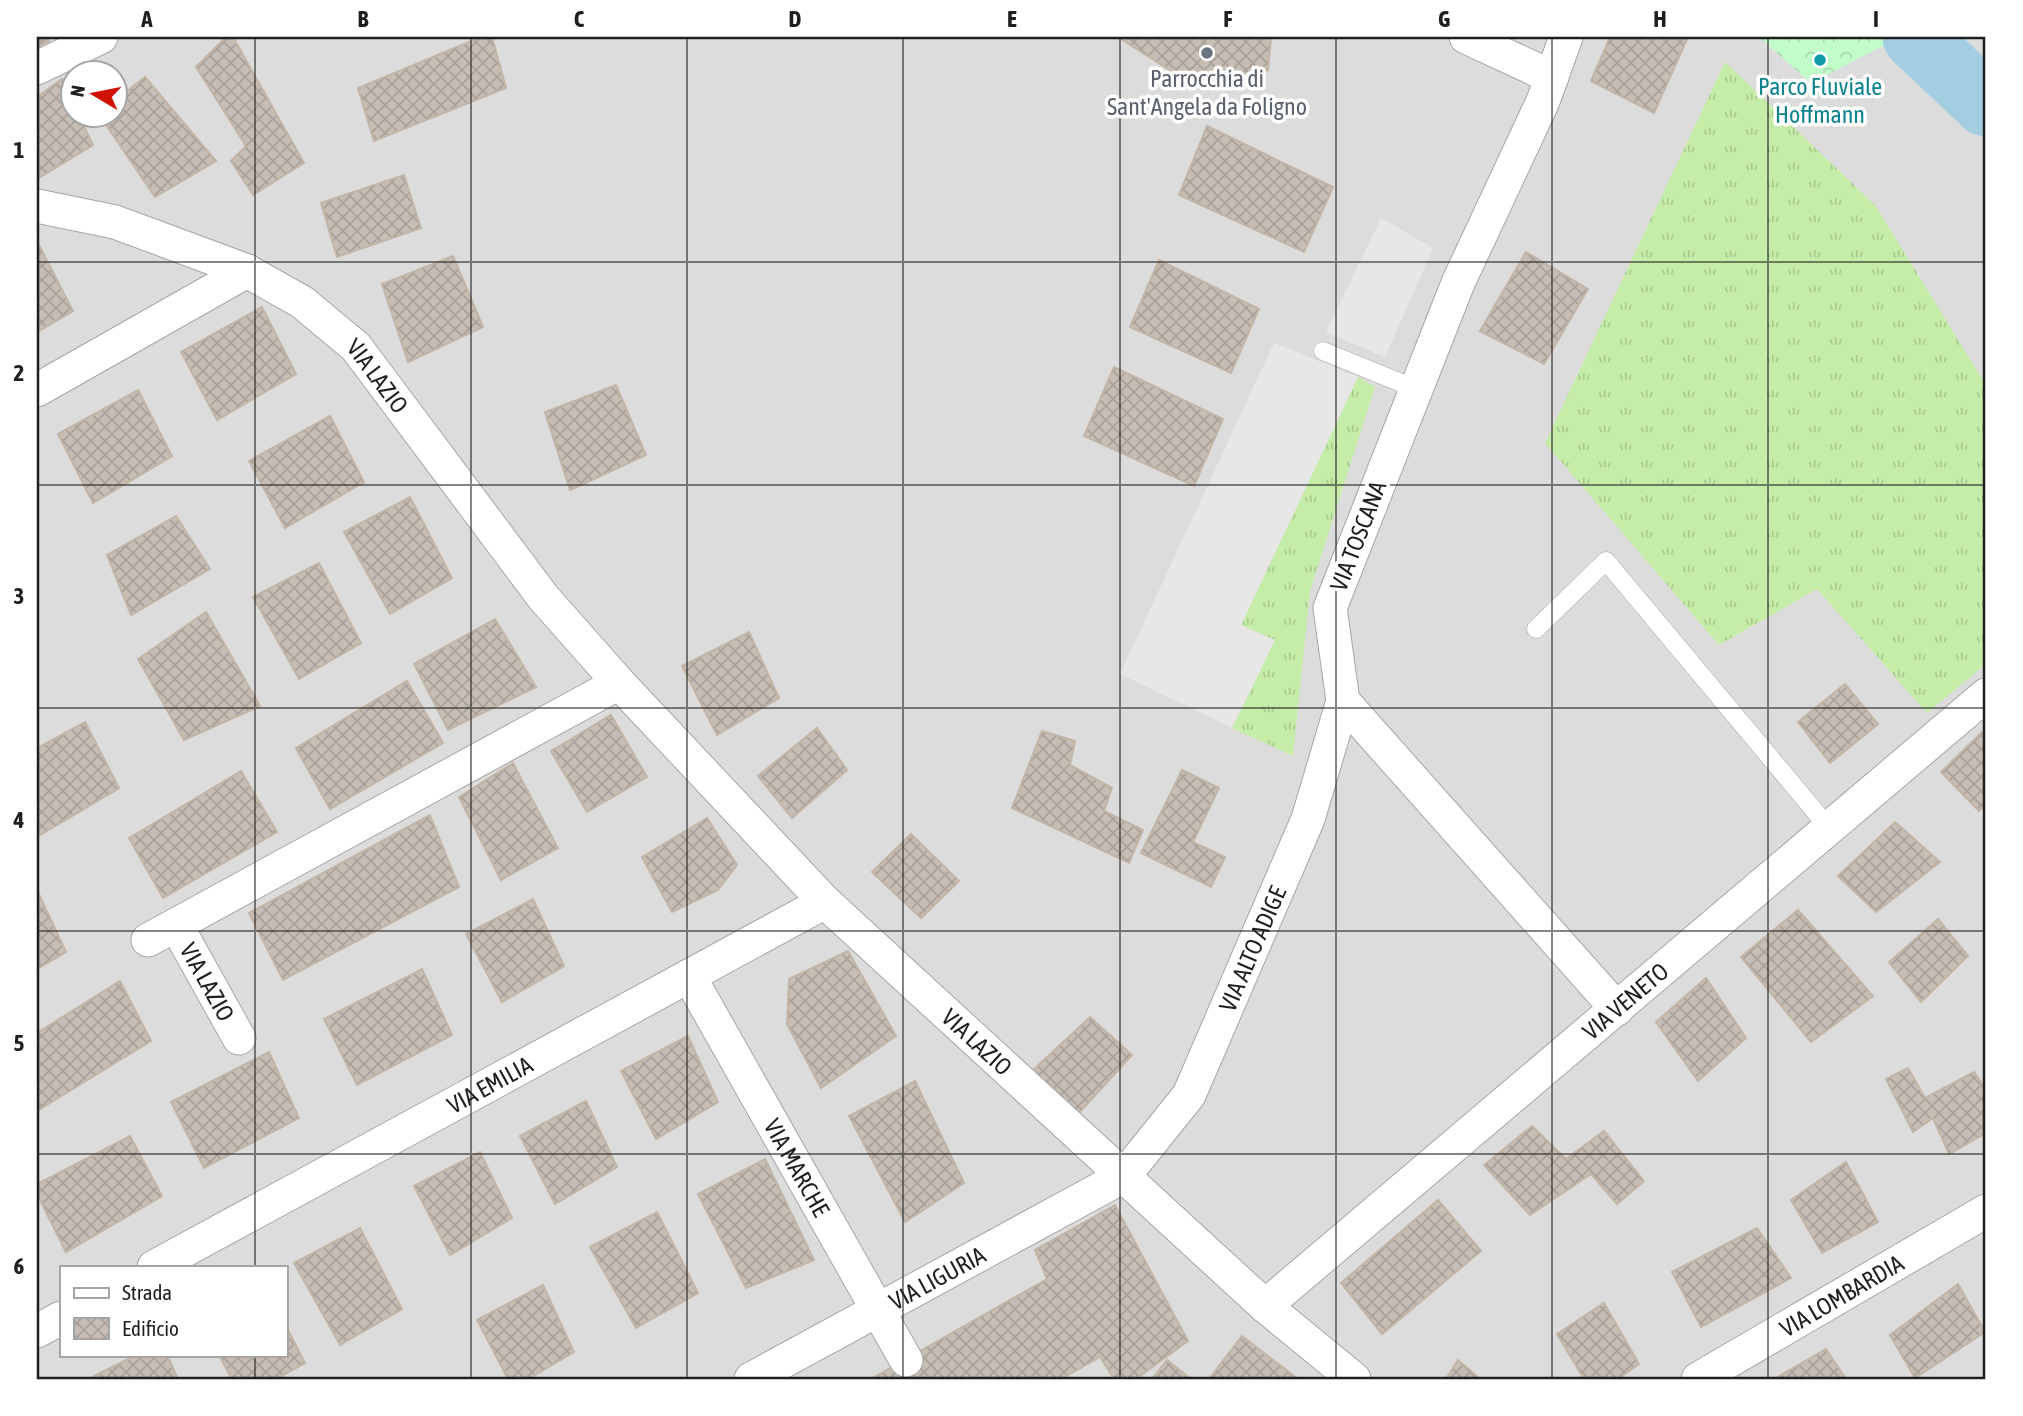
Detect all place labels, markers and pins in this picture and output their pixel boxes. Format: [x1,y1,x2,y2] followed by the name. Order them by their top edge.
[1199,45,1215,61] marker: Parrocchia di Sant'Angela da Foligno
[1812,52,1828,68] marker: Parco Fluviale Hoffmann
[1107,65,1307,120] place label: Parrocchia di Sant'Angela da Foligno
[1758,73,1882,128] place label: Parco Fluviale Hoffmann

